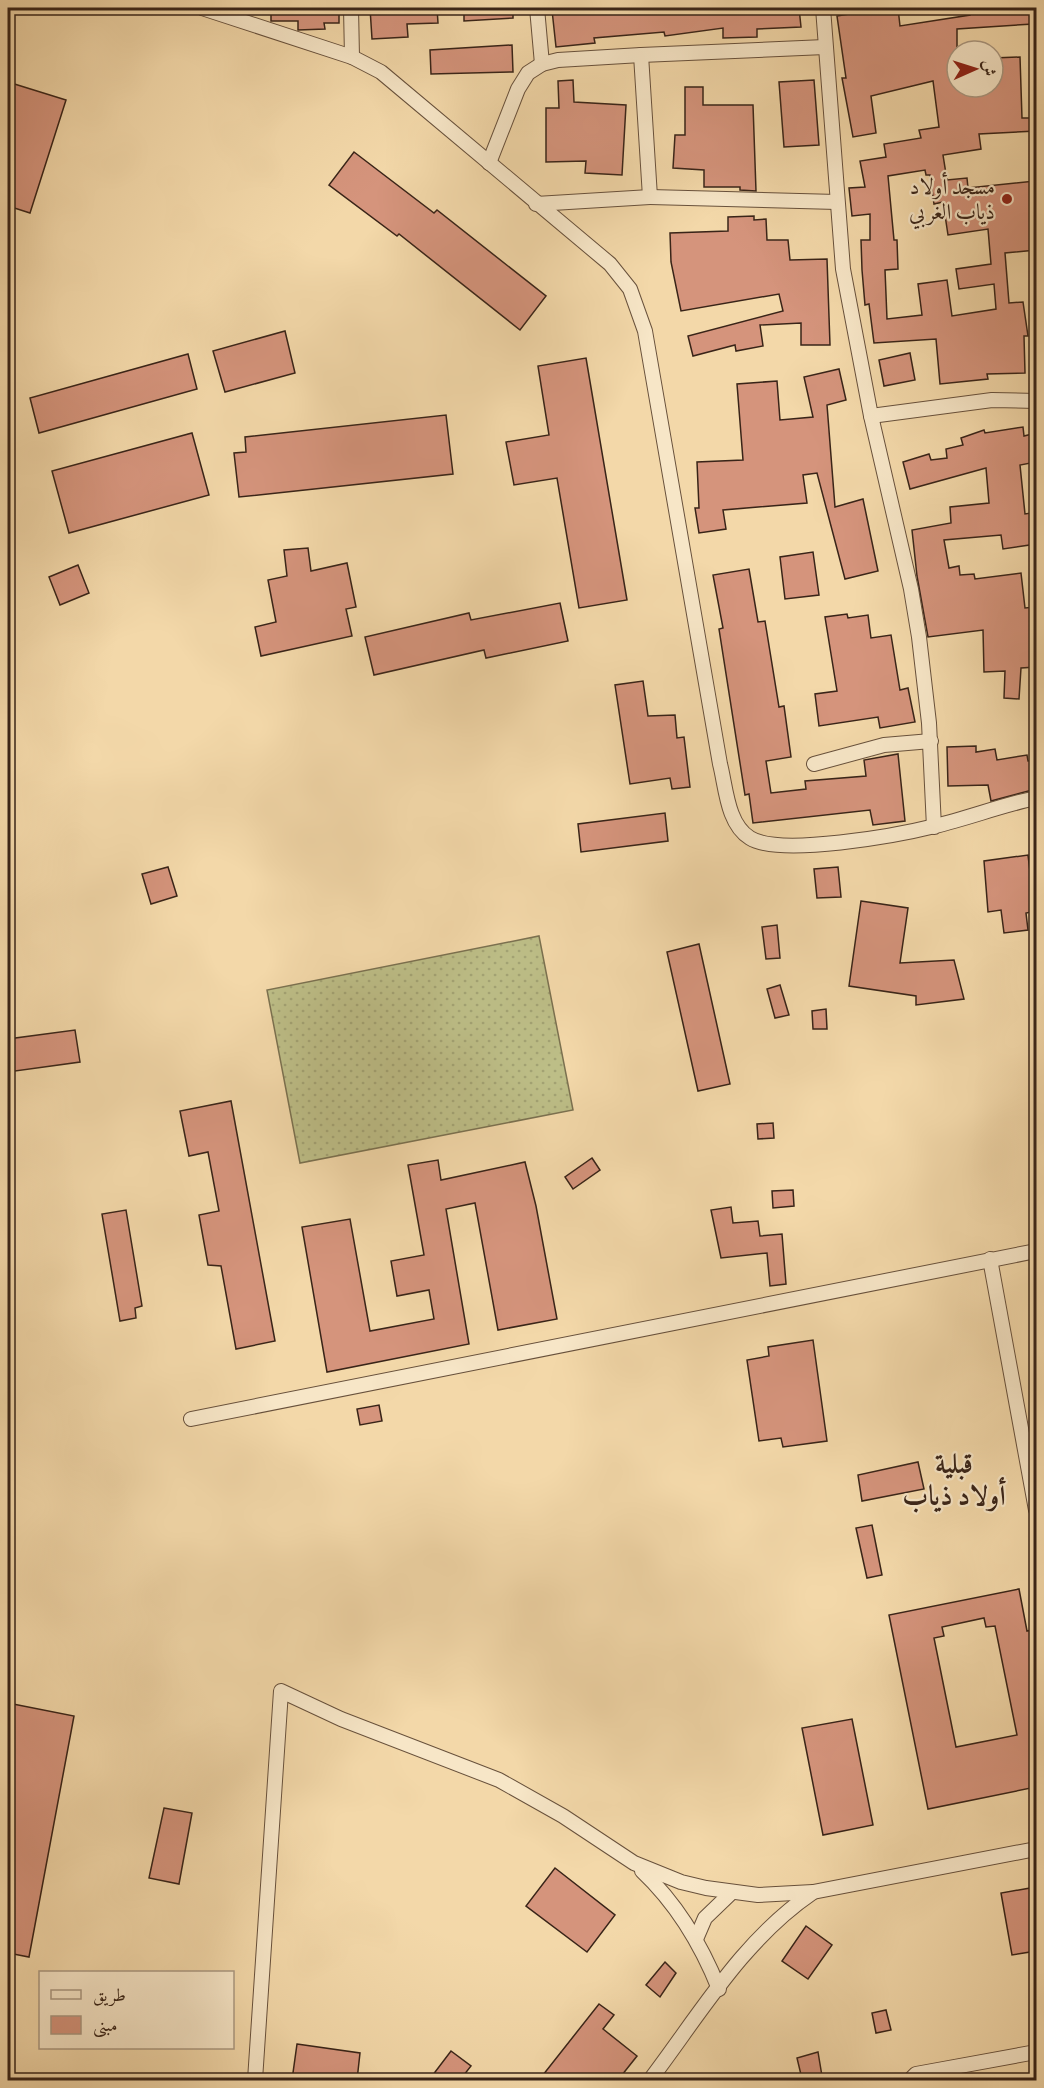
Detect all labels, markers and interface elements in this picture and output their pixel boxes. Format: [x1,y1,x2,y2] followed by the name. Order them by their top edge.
[945,39,1005,99] north arrow
[978,60,1000,77] text: ش
[909,171,995,230] place label: مسجد أولاد ذياب الغربي
[1000,192,1014,206] marker: مسجد أولاد ذياب الغربي
[902,1445,1006,1515] district label: قبلية أولاد ذياب
[39,1971,234,2049] legend
[93,1983,126,2007] text: طريق
[93,2013,118,2038] text: مبنى

